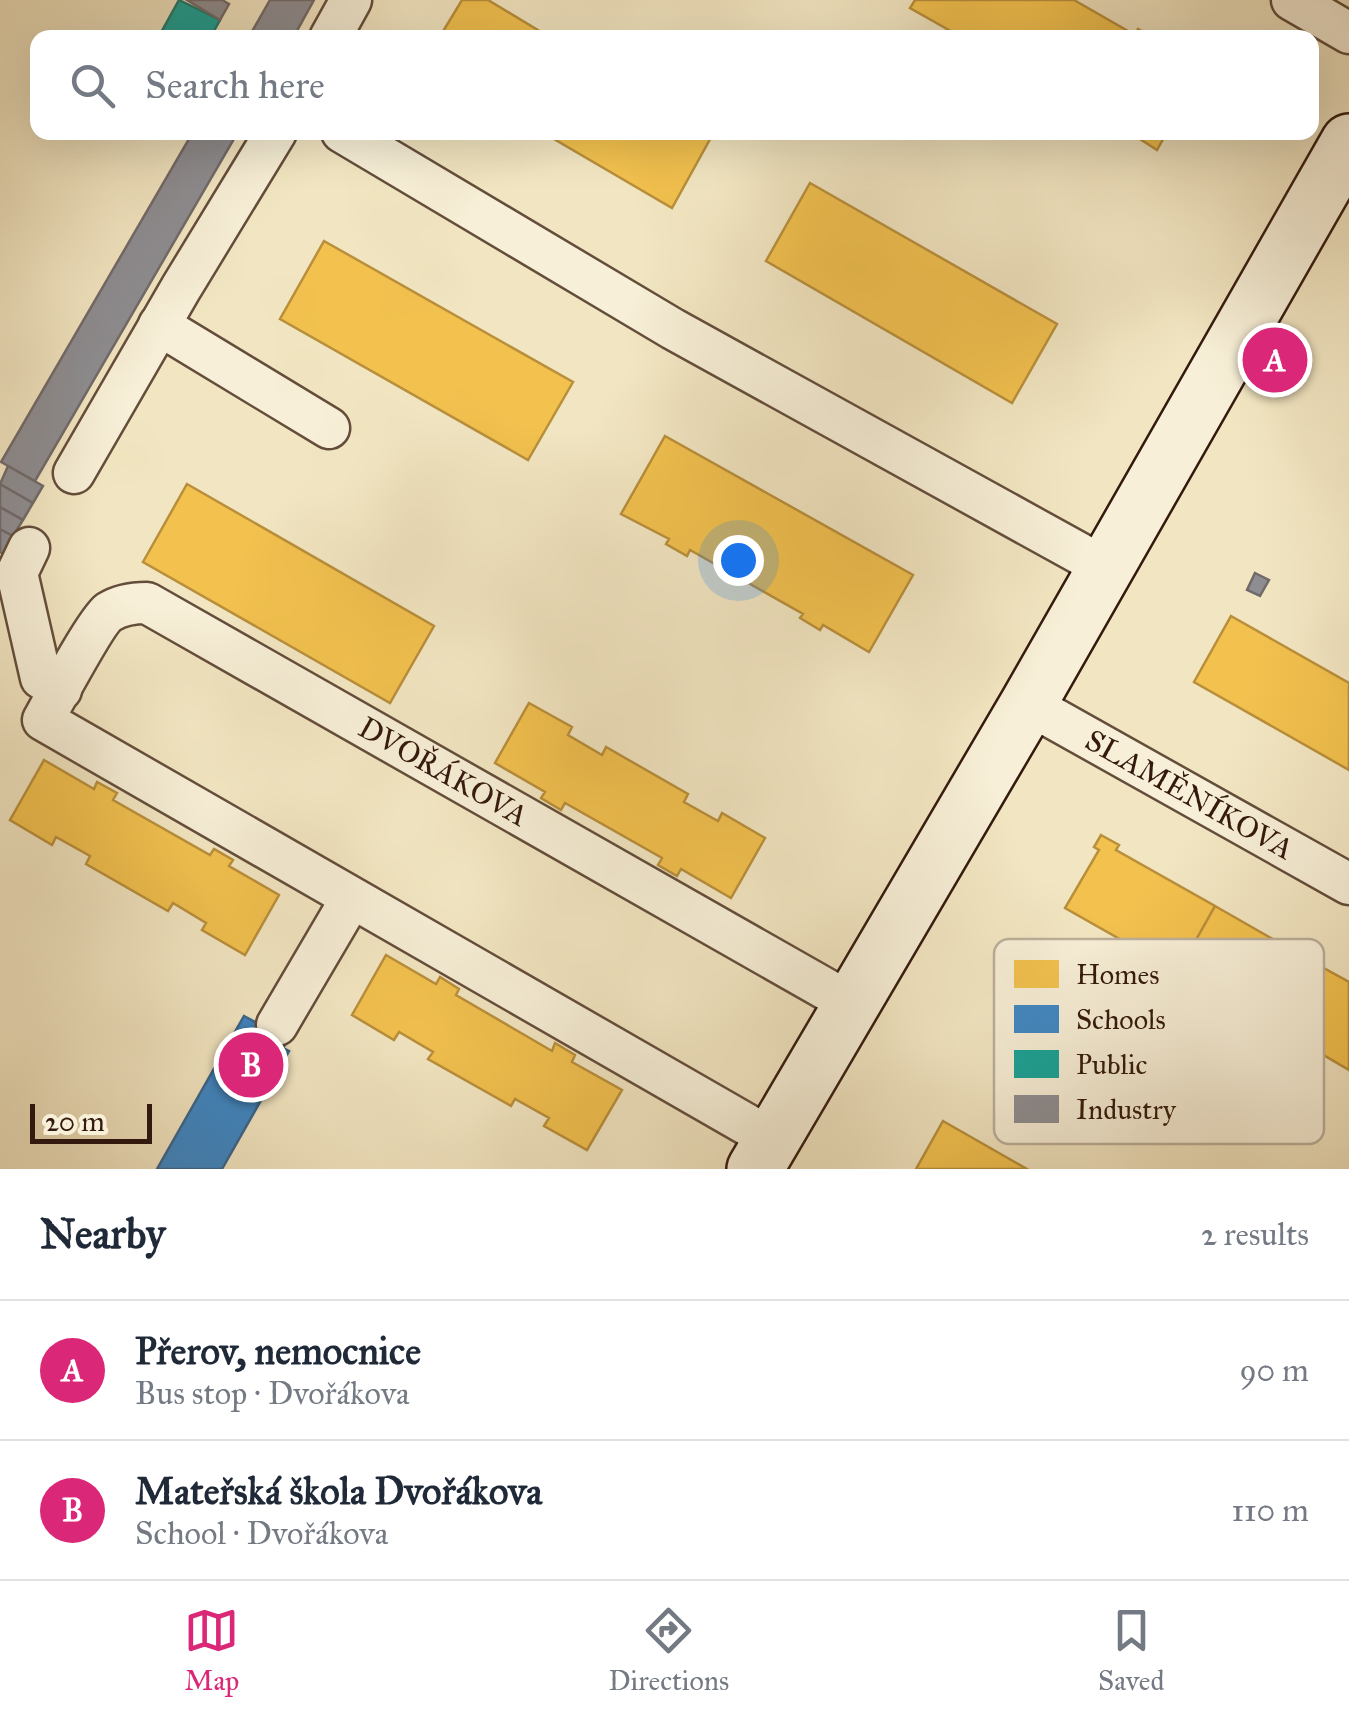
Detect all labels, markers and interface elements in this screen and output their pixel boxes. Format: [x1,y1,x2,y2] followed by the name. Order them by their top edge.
[30,30,1319,140] search box
[65,58,120,113] icon: search
[145,62,325,108] text: Search here
[1242,322,1308,398] pin: A
[713,535,764,586] your location
[352,709,534,834] street label: DVOŘÁKOVA
[1079,722,1300,867] street label: SLAMĚNÍKOVA
[994,939,1324,1144] legend
[1076,957,1159,992] text: Homes
[1076,1002,1166,1037] text: Schools
[218,1028,284,1102] pin: B
[1076,1047,1147,1082] text: Public
[1076,1092,1177,1127] text: Industry
[30,1099,152,1144] scale bar
[45,1104,105,1139] text: 20 m
[40,1208,165,1260] text: Nearby
[1201,1215,1309,1254] text: 2 results
[135,1328,421,1374] text: Přerov, nemocnice
[62,1351,83,1390] text: A
[1239,1351,1309,1390] text: 90 m
[135,1374,410,1413] text: Bus stop · Dvořákova
[135,1468,542,1514] text: Mateřská škola Dvořákova
[62,1491,83,1530] text: B
[1231,1491,1309,1530] text: 110 m
[135,1514,388,1553] text: School · Dvořákova
[184,1603,239,1698] tab: Map
[608,1603,729,1698] tab: Directions
[1098,1603,1165,1698] tab: Saved

